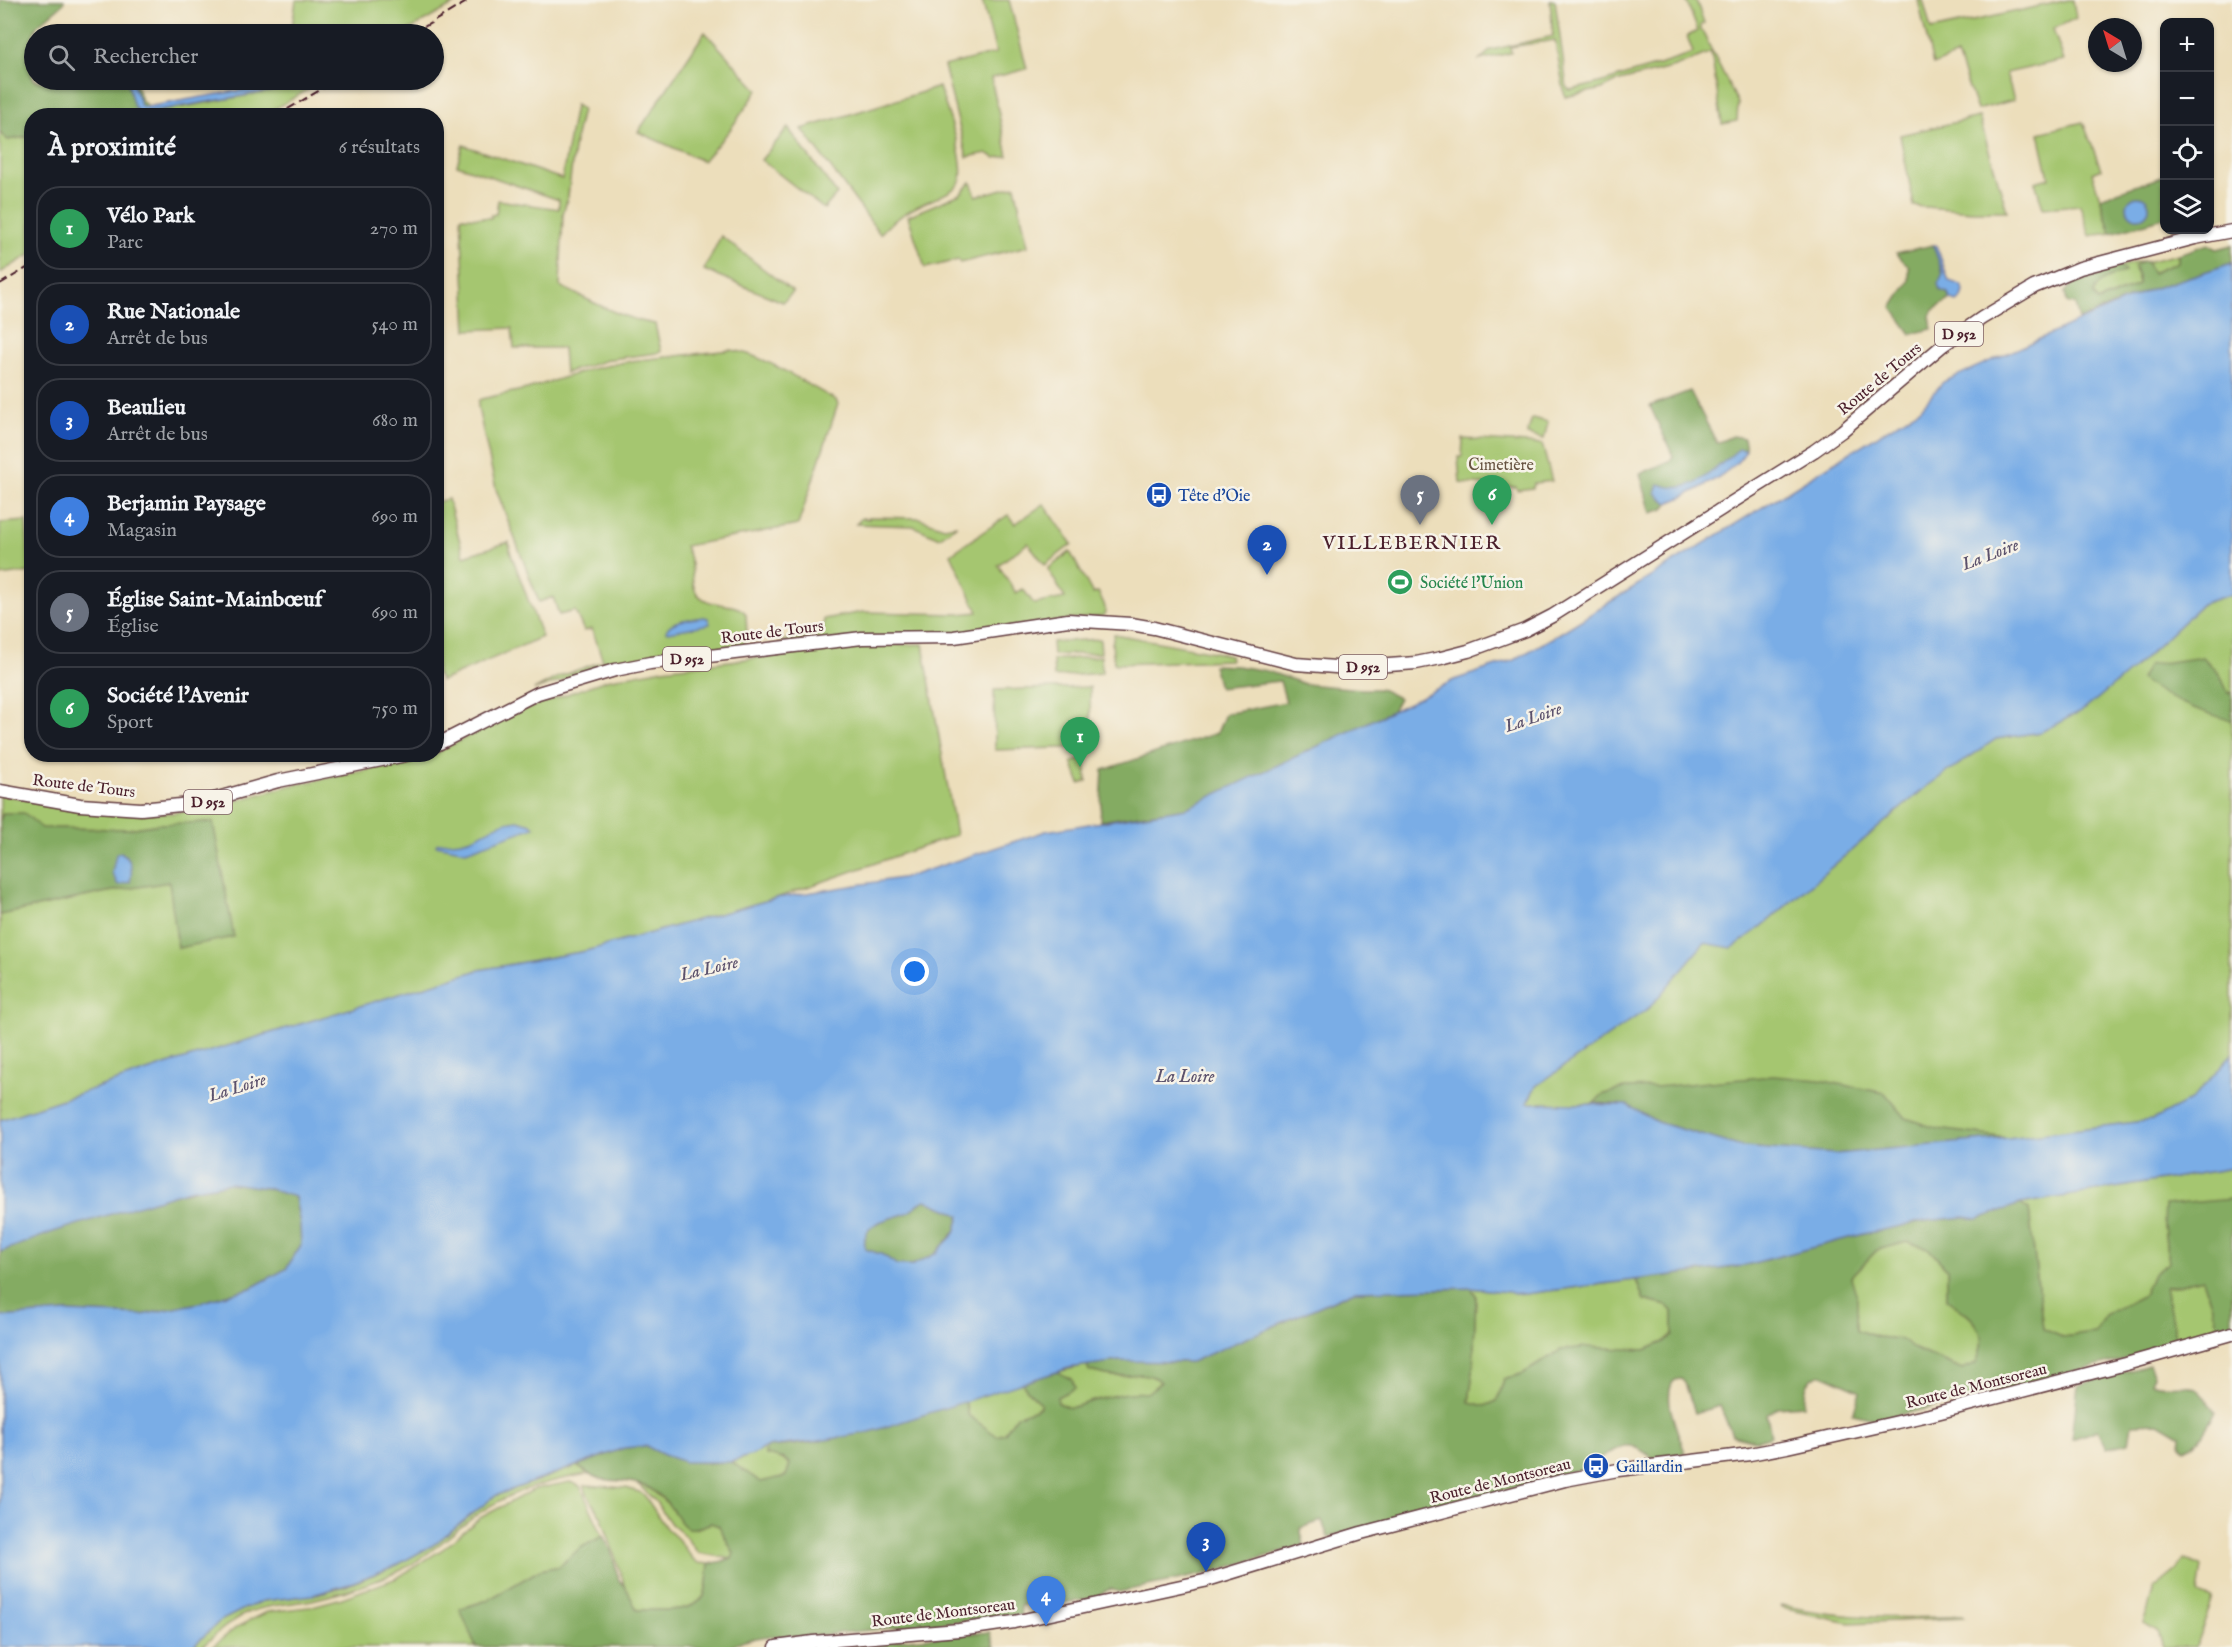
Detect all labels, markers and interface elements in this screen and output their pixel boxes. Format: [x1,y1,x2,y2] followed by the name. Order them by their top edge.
[2088,18,2142,72] north arrow
[2160,18,2214,234] map controls
[2160,18,2214,72] button: +
[24,24,444,90] search box
[45,41,78,74] icon: search
[93,43,198,71] text: Rechercher
[2160,72,2214,126] button: −
[2160,126,2214,180] button: locate
[48,131,176,164] text: À proximité
[338,135,420,160] text: 6 résultats
[2160,180,2214,234] button: layers
[107,202,195,230] text: Vélo Park
[66,216,73,241] text: 1
[370,216,418,241] text: 270 m
[107,230,143,255] text: Parc
[107,298,240,326] text: Rue Nationale
[65,312,74,337] text: 2
[371,312,418,337] text: 540 m
[1935,322,1983,346] road number: D 952
[107,326,208,351] text: Arrêt de bus
[1834,338,1927,420] street label: Route de Tours
[107,394,186,422] text: Beaulieu
[66,408,73,433] text: 3
[372,408,418,433] text: 680 m
[107,422,208,447] text: Arrêt de bus
[1468,456,1534,476] park label: Cimetière
[1400,476,1440,525] pin: 5
[1472,476,1512,525] pin: 6
[1144,480,1174,510] bus stop icon: Tête d'Oie
[1178,487,1250,507] place label: Tête d'Oie
[107,490,266,518] text: Berjamin Paysage
[65,504,74,529] text: 4
[371,504,418,529] text: 690 m
[107,518,177,543] text: Magasin
[1248,526,1286,575] pin: 2
[1321,531,1502,556] district label: VILLEBERNIER
[1958,534,2022,577] water label: La Loire
[1385,567,1415,597] sports icon: Société l'Union
[1420,574,1524,594] place label: Société l'Union
[107,586,323,614] text: Église Saint-Mainbœuf
[66,600,73,625] text: 5
[371,600,418,625] text: 690 m
[107,614,159,639] text: Église
[720,617,825,649] street label: Route de Tours
[663,647,711,671] road number: D 952
[1339,655,1387,679] road number: D 952
[107,682,249,710] text: Société l'Avenir
[65,696,74,721] text: 6
[372,696,418,721] text: 750 m
[1501,698,1565,739] water label: La Loire
[107,710,153,735] text: Sport
[1060,718,1100,767] pin: 1
[31,771,137,803] street label: Route de Tours
[184,790,232,814] road number: D 952
[677,952,741,988] water label: La Loire
[900,957,929,986] your location
[1154,1066,1215,1089] water label: La Loire
[205,1069,269,1108] water label: La Loire
[1904,1360,2049,1414] street label: Route de Montsoreau
[1581,1451,1611,1481] bus stop icon: Gaillardin
[1428,1455,1573,1509] street label: Route de Montsoreau
[1616,1458,1683,1478] place label: Gaillardin
[1186,1522,1226,1572] pin: 3
[1026,1576,1066,1626] pin: 4
[870,1595,1016,1633] street label: Route de Montsoreau

